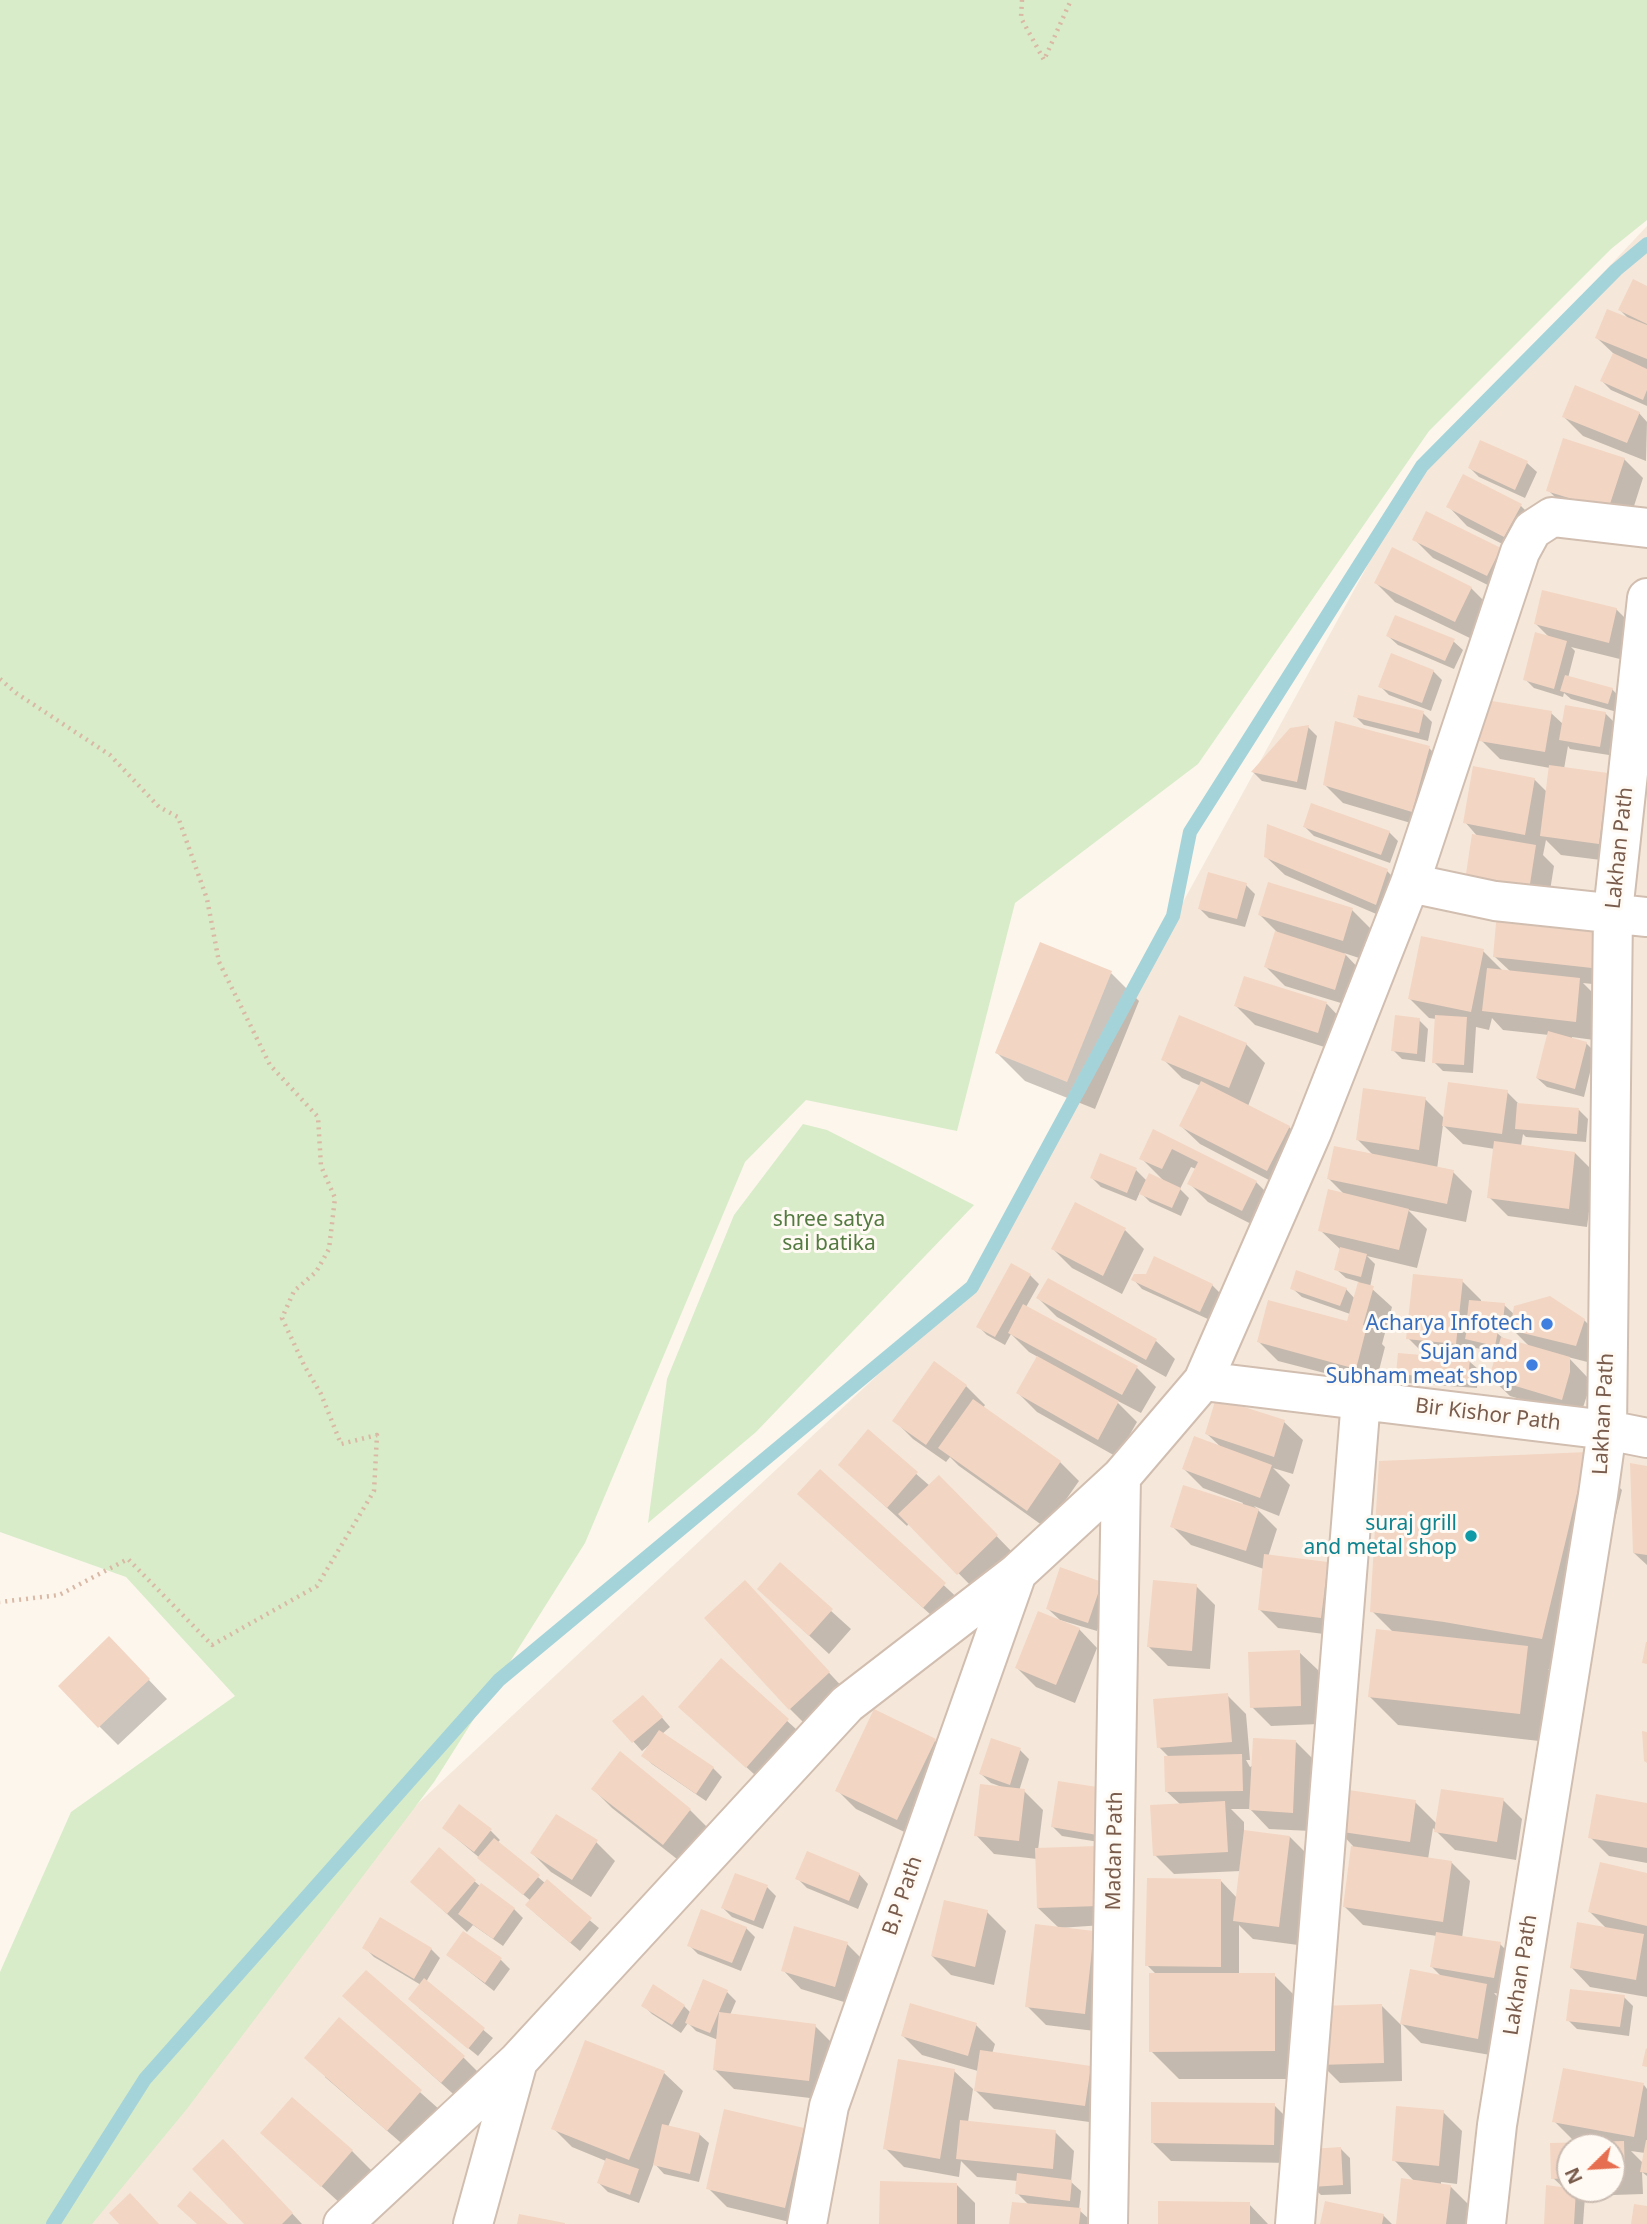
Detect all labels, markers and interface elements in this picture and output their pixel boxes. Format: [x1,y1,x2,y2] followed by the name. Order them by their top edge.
[1601,786,1639,910] street label: Lakhan Path
[773,1207,885,1257] park label: shree satya sai batika
[1366,1311,1533,1337] place label: Acharya Infotech
[1539,1316,1555,1332] marker: Acharya Infotech
[1326,1340,1518,1390] place label: Sujan and Subham meat shop
[1588,1352,1620,1476] street label: Lakhan Path
[1524,1357,1540,1373] marker: Sujan and Subham meat shop
[1414,1394,1562,1436] street label: Bir Kishor Path
[1303,1511,1457,1561] place label: suraj grill and metal shop
[1463,1528,1479,1544] marker: suraj grill and metal shop
[1101,1791,1129,1911] street label: Madan Path
[878,1853,928,1939] street label: B.P Path
[1499,1913,1543,2037] street label: Lakhan Path
[1556,2133,1626,2203] north arrow
[1559,2163,1589,2188] text: N

